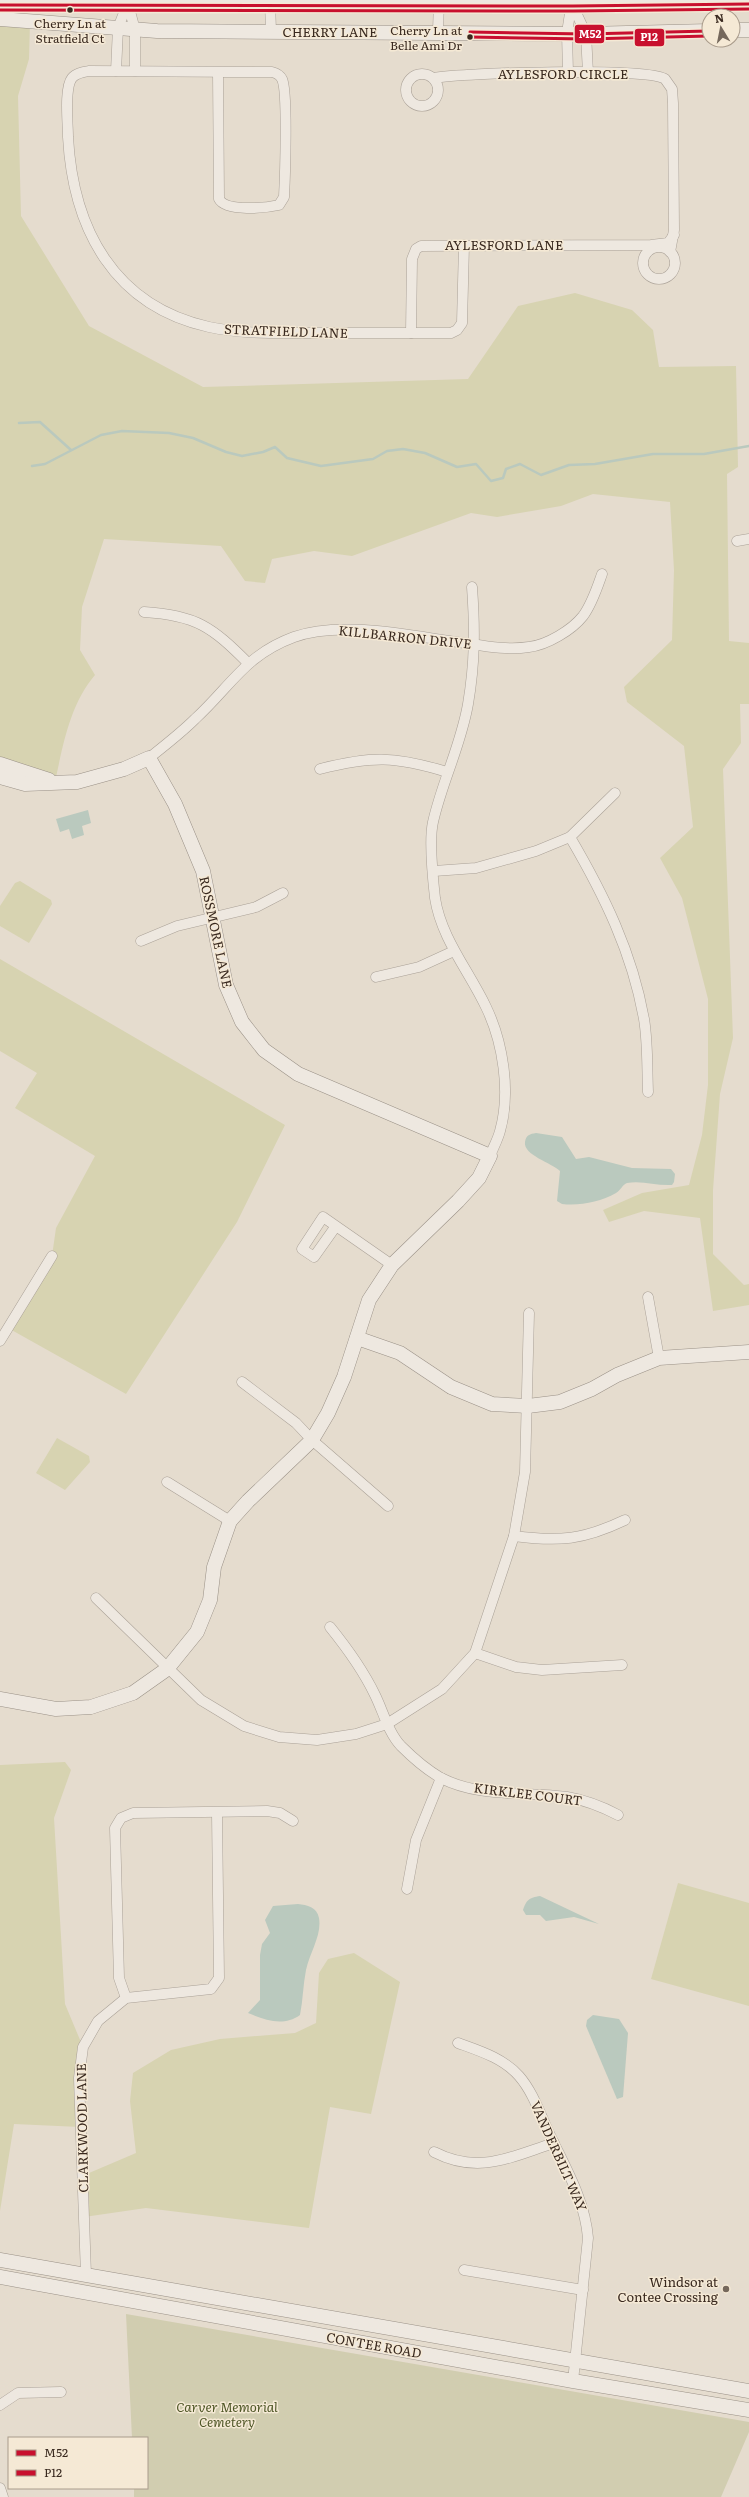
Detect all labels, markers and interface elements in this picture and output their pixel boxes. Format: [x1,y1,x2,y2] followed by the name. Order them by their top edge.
[65,5,75,15] marker: Cherry Ln at Stratfield Ct
[701,8,741,48] north arrow
[713,8,725,26] text: N
[34,14,106,47] place label: Cherry Ln at Stratfield Ct
[390,21,462,54] place label: Cherry Ln at Belle Ami Dr
[283,22,377,41] street label: CHERRY LANE
[574,24,605,44] line badge: M52
[579,25,601,41] text: M52
[634,28,665,47] line badge: P12
[640,28,658,44] text: P12
[465,32,475,42] marker: Cherry Ln at Belle Ami Dr
[498,64,628,83] street label: AYLESFORD CIRCLE
[445,235,563,254] street label: AYLESFORD LANE
[224,319,348,342] street label: STRATFIELD LANE
[337,620,473,653] street label: KILLBARRON DRIVE
[195,874,238,990] street label: ROSSMORE LANE
[473,1777,584,1810] street label: KIRKLEE COURT
[71,2063,92,2193] street label: CLARKWOOD LANE
[527,2098,593,2215] street label: VANDERBILT WAY
[617,2272,719,2306] place label: Windsor at Contee Crossing
[721,2284,731,2294] marker: Windsor at Contee Crossing
[325,2327,423,2362] street label: CONTEE ROAD
[176,2397,278,2431] park label: Carver Memorial Cemetery
[8,2437,148,2489] legend
[44,2443,68,2461] text: M52
[44,2463,62,2481] text: P12

